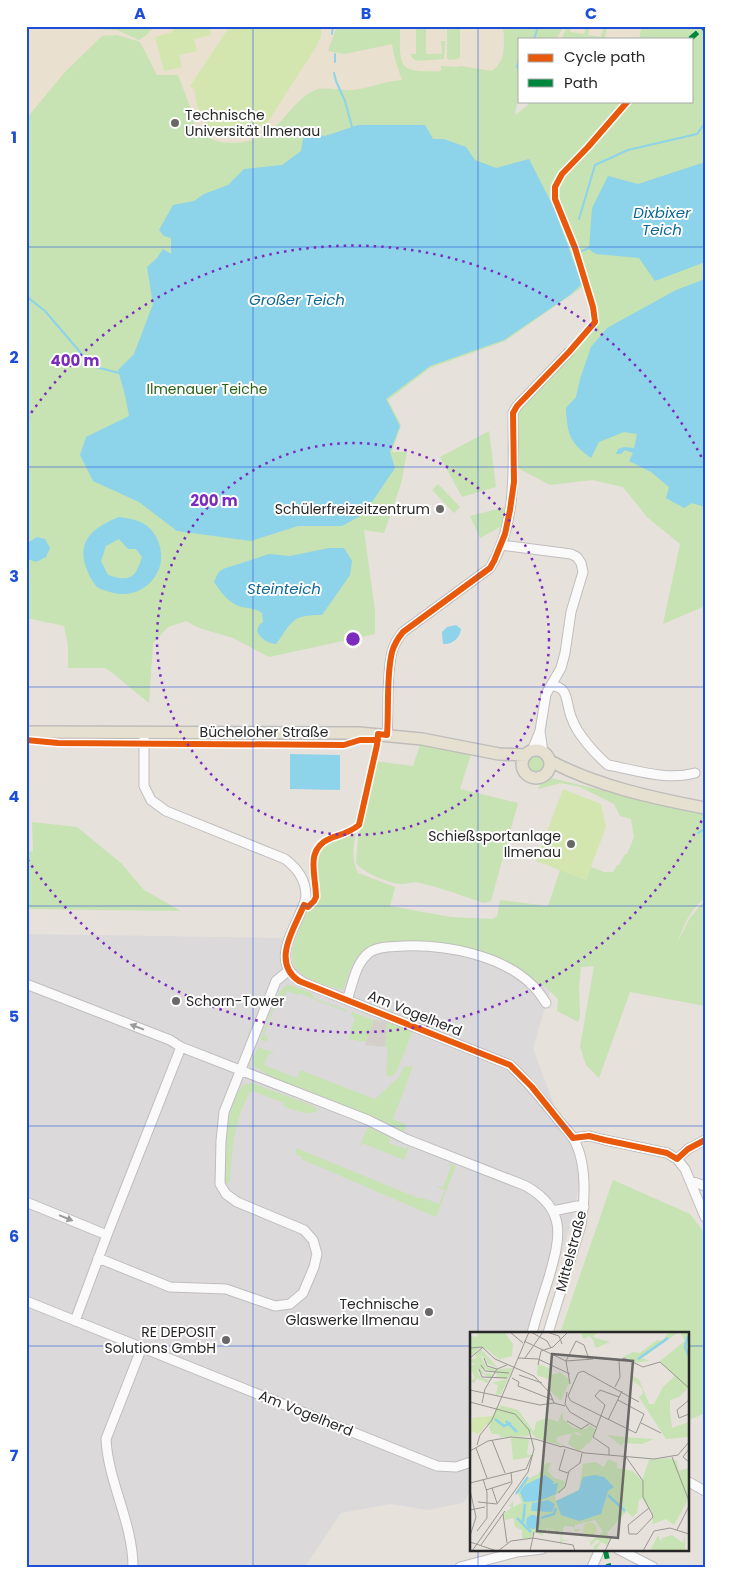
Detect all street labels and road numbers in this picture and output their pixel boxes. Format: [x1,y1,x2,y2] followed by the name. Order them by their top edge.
[200,722,329,742] street label: Bücheloher Straße
[365,985,465,1041] street label: Am Vogelherd
[551,1208,591,1294] street label: Mittelstraße
[256,1385,356,1441] street label: Am Vogelherd

